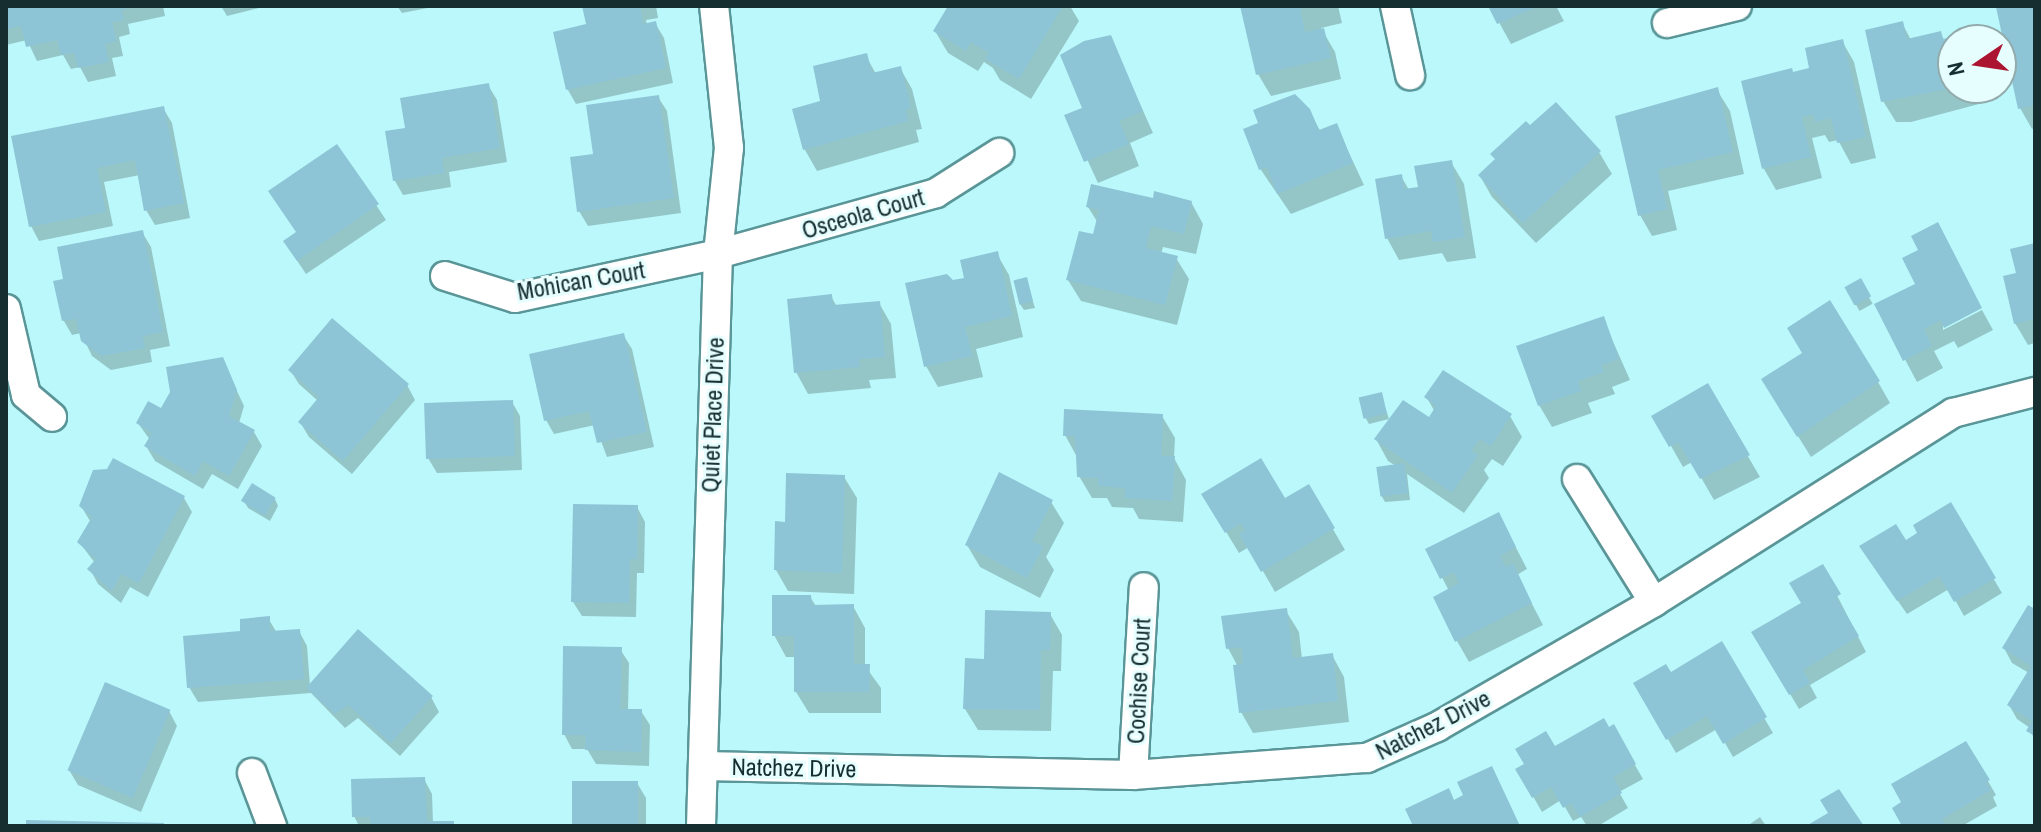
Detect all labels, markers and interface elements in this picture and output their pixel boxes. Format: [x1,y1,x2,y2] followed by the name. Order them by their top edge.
[1937,24,2017,104] north arrow
[1939,59,1972,79] text: N
[799,183,927,245] street label: Osceola Court
[515,256,647,306] street label: Mohican Court
[696,337,730,493] street label: Quiet Place Drive
[1121,617,1157,745] street label: Cochise Court
[1371,684,1495,766] street label: Natchez Drive
[731,753,857,783] street label: Natchez Drive

